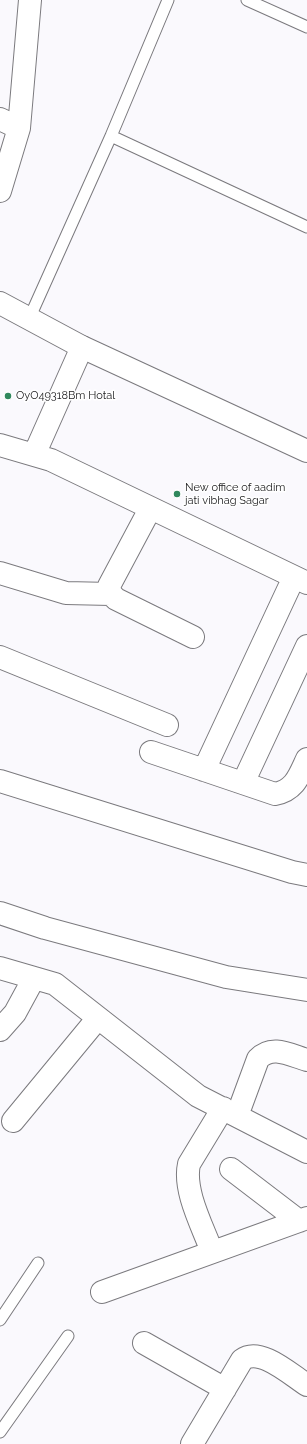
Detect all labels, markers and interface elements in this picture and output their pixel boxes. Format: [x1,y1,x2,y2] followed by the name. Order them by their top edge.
[16,389,115,403] place label: OyO49318Bm Hotal
[3,391,13,401] marker: OyO49318Bm Hotal
[185,481,285,507] place label: New office of aadim jati vibhag Sagar
[172,489,182,499] marker: New office of aadim jati vibhag Sagar

